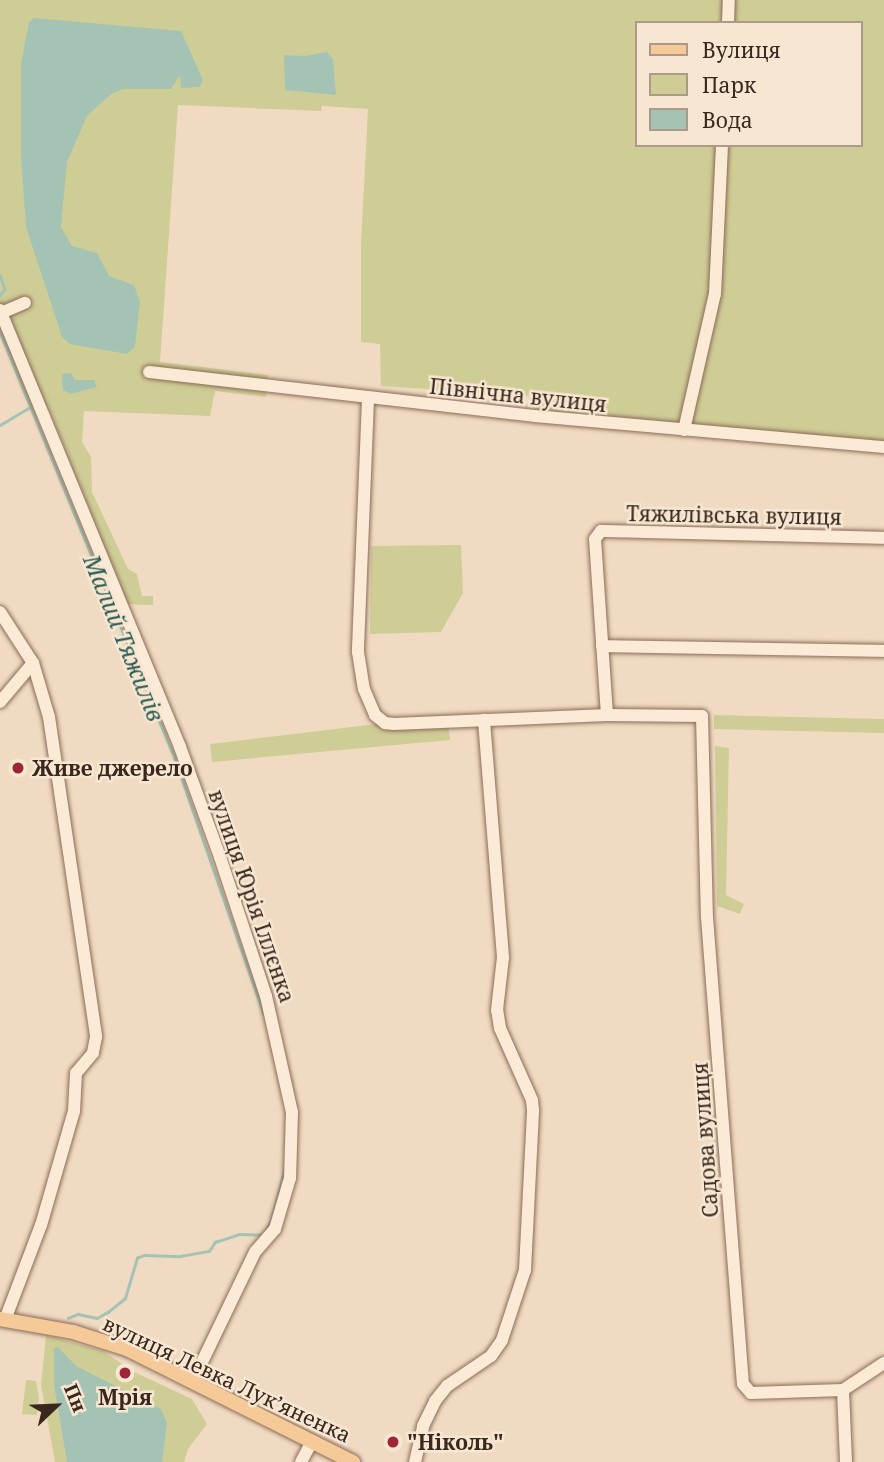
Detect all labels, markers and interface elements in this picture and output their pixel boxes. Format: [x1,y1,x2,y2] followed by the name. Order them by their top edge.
[636,21,863,147] legend
[702,36,781,64] text: Вулиця
[702,71,756,99] text: Парк
[702,106,753,134] text: Вода
[428,373,608,417] street label: Північна вулиця
[626,501,842,529] street label: Тяжилівська вулиця
[78,550,170,726] water label: Малий Тяжилів
[32,755,193,781] place label: Живе джерело
[10,760,26,776] marker: Живе джерело
[204,786,300,1006] street label: вулиця Юрія Іллєнка
[687,1062,723,1218] street label: Садова вулиця
[99,1310,355,1448] street label: вулиця Левка Лукʼяненка
[117,1365,133,1381] marker: Мрія
[21,1371,91,1441] north arrow
[58,1380,93,1416] text: Пн
[98,1384,152,1410] place label: Мрія
[407,1429,504,1455] place label: "Ніколь"
[385,1434,401,1450] marker: "Ніколь"

